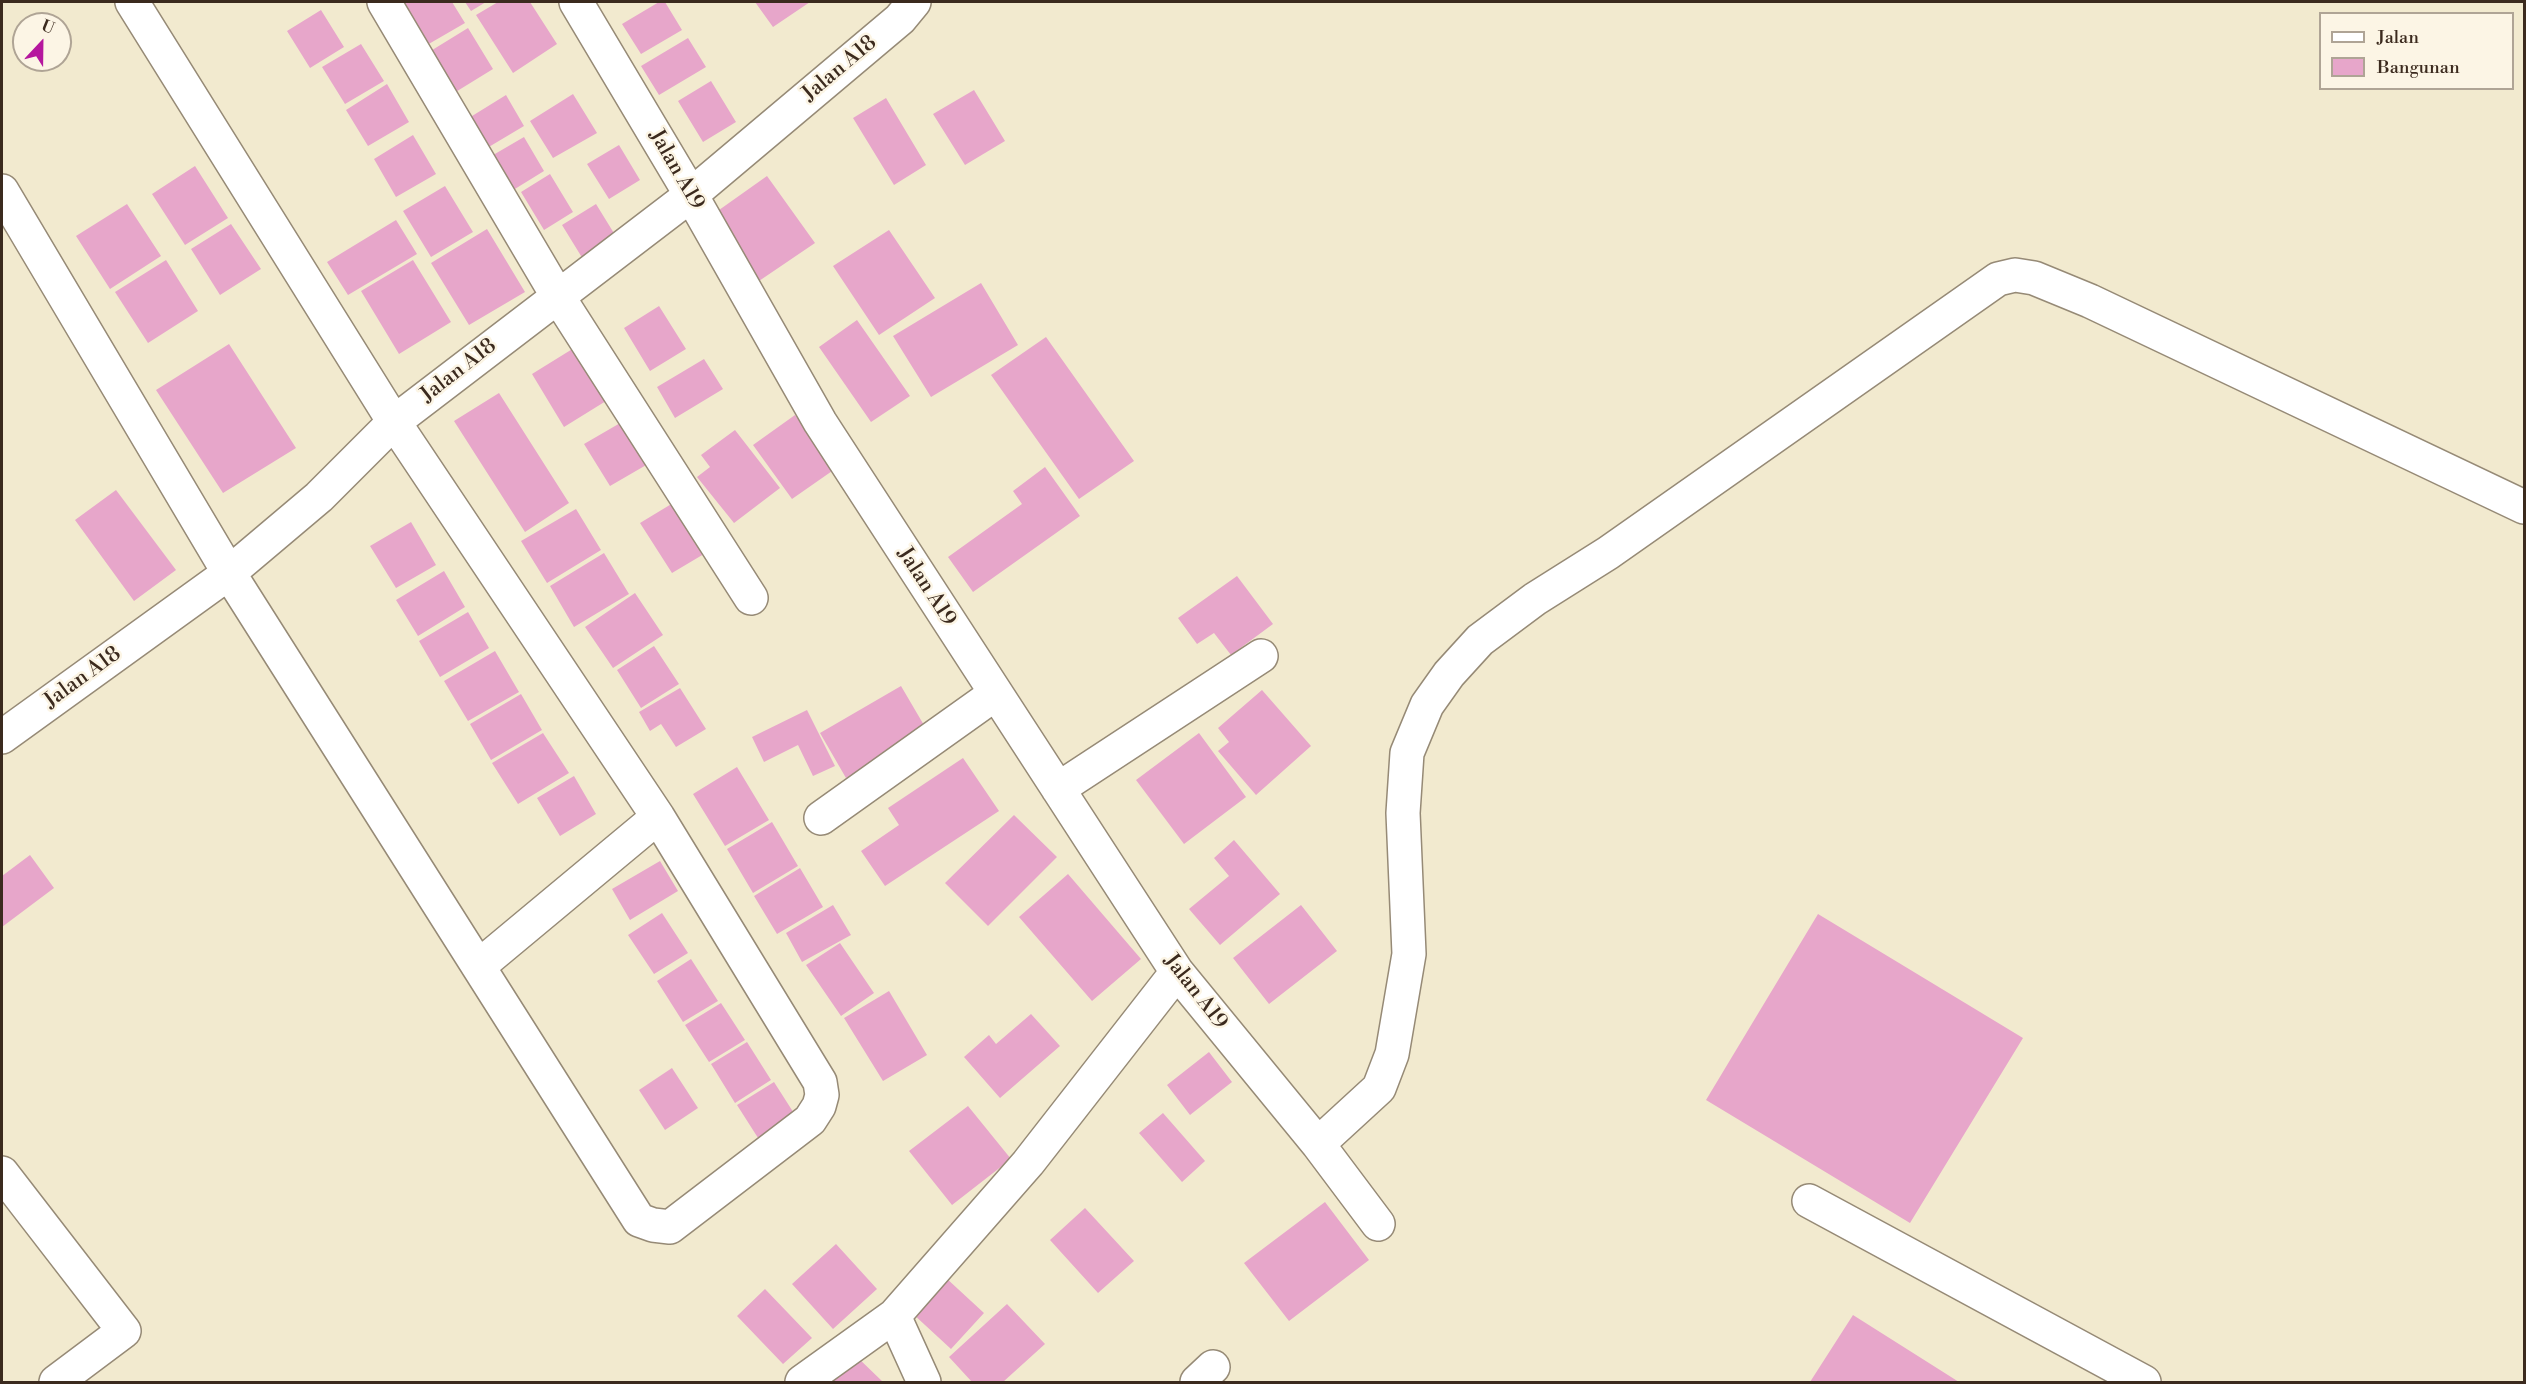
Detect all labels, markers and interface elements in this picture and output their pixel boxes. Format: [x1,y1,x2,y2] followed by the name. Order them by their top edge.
[12,12,72,72] north arrow
[2319,12,2514,90] legend
[38,16,57,39] text: U
[2377,26,2419,49] text: Jalan
[798,31,882,107] street label: Jalan A18
[2377,56,2460,79] text: Bangunan
[643,125,709,215] street label: Jalan A19
[416,334,502,408] street label: Jalan A18
[891,543,961,631] street label: Jalan A19
[40,642,126,714] street label: Jalan A18
[1158,949,1232,1035] street label: Jalan A19

